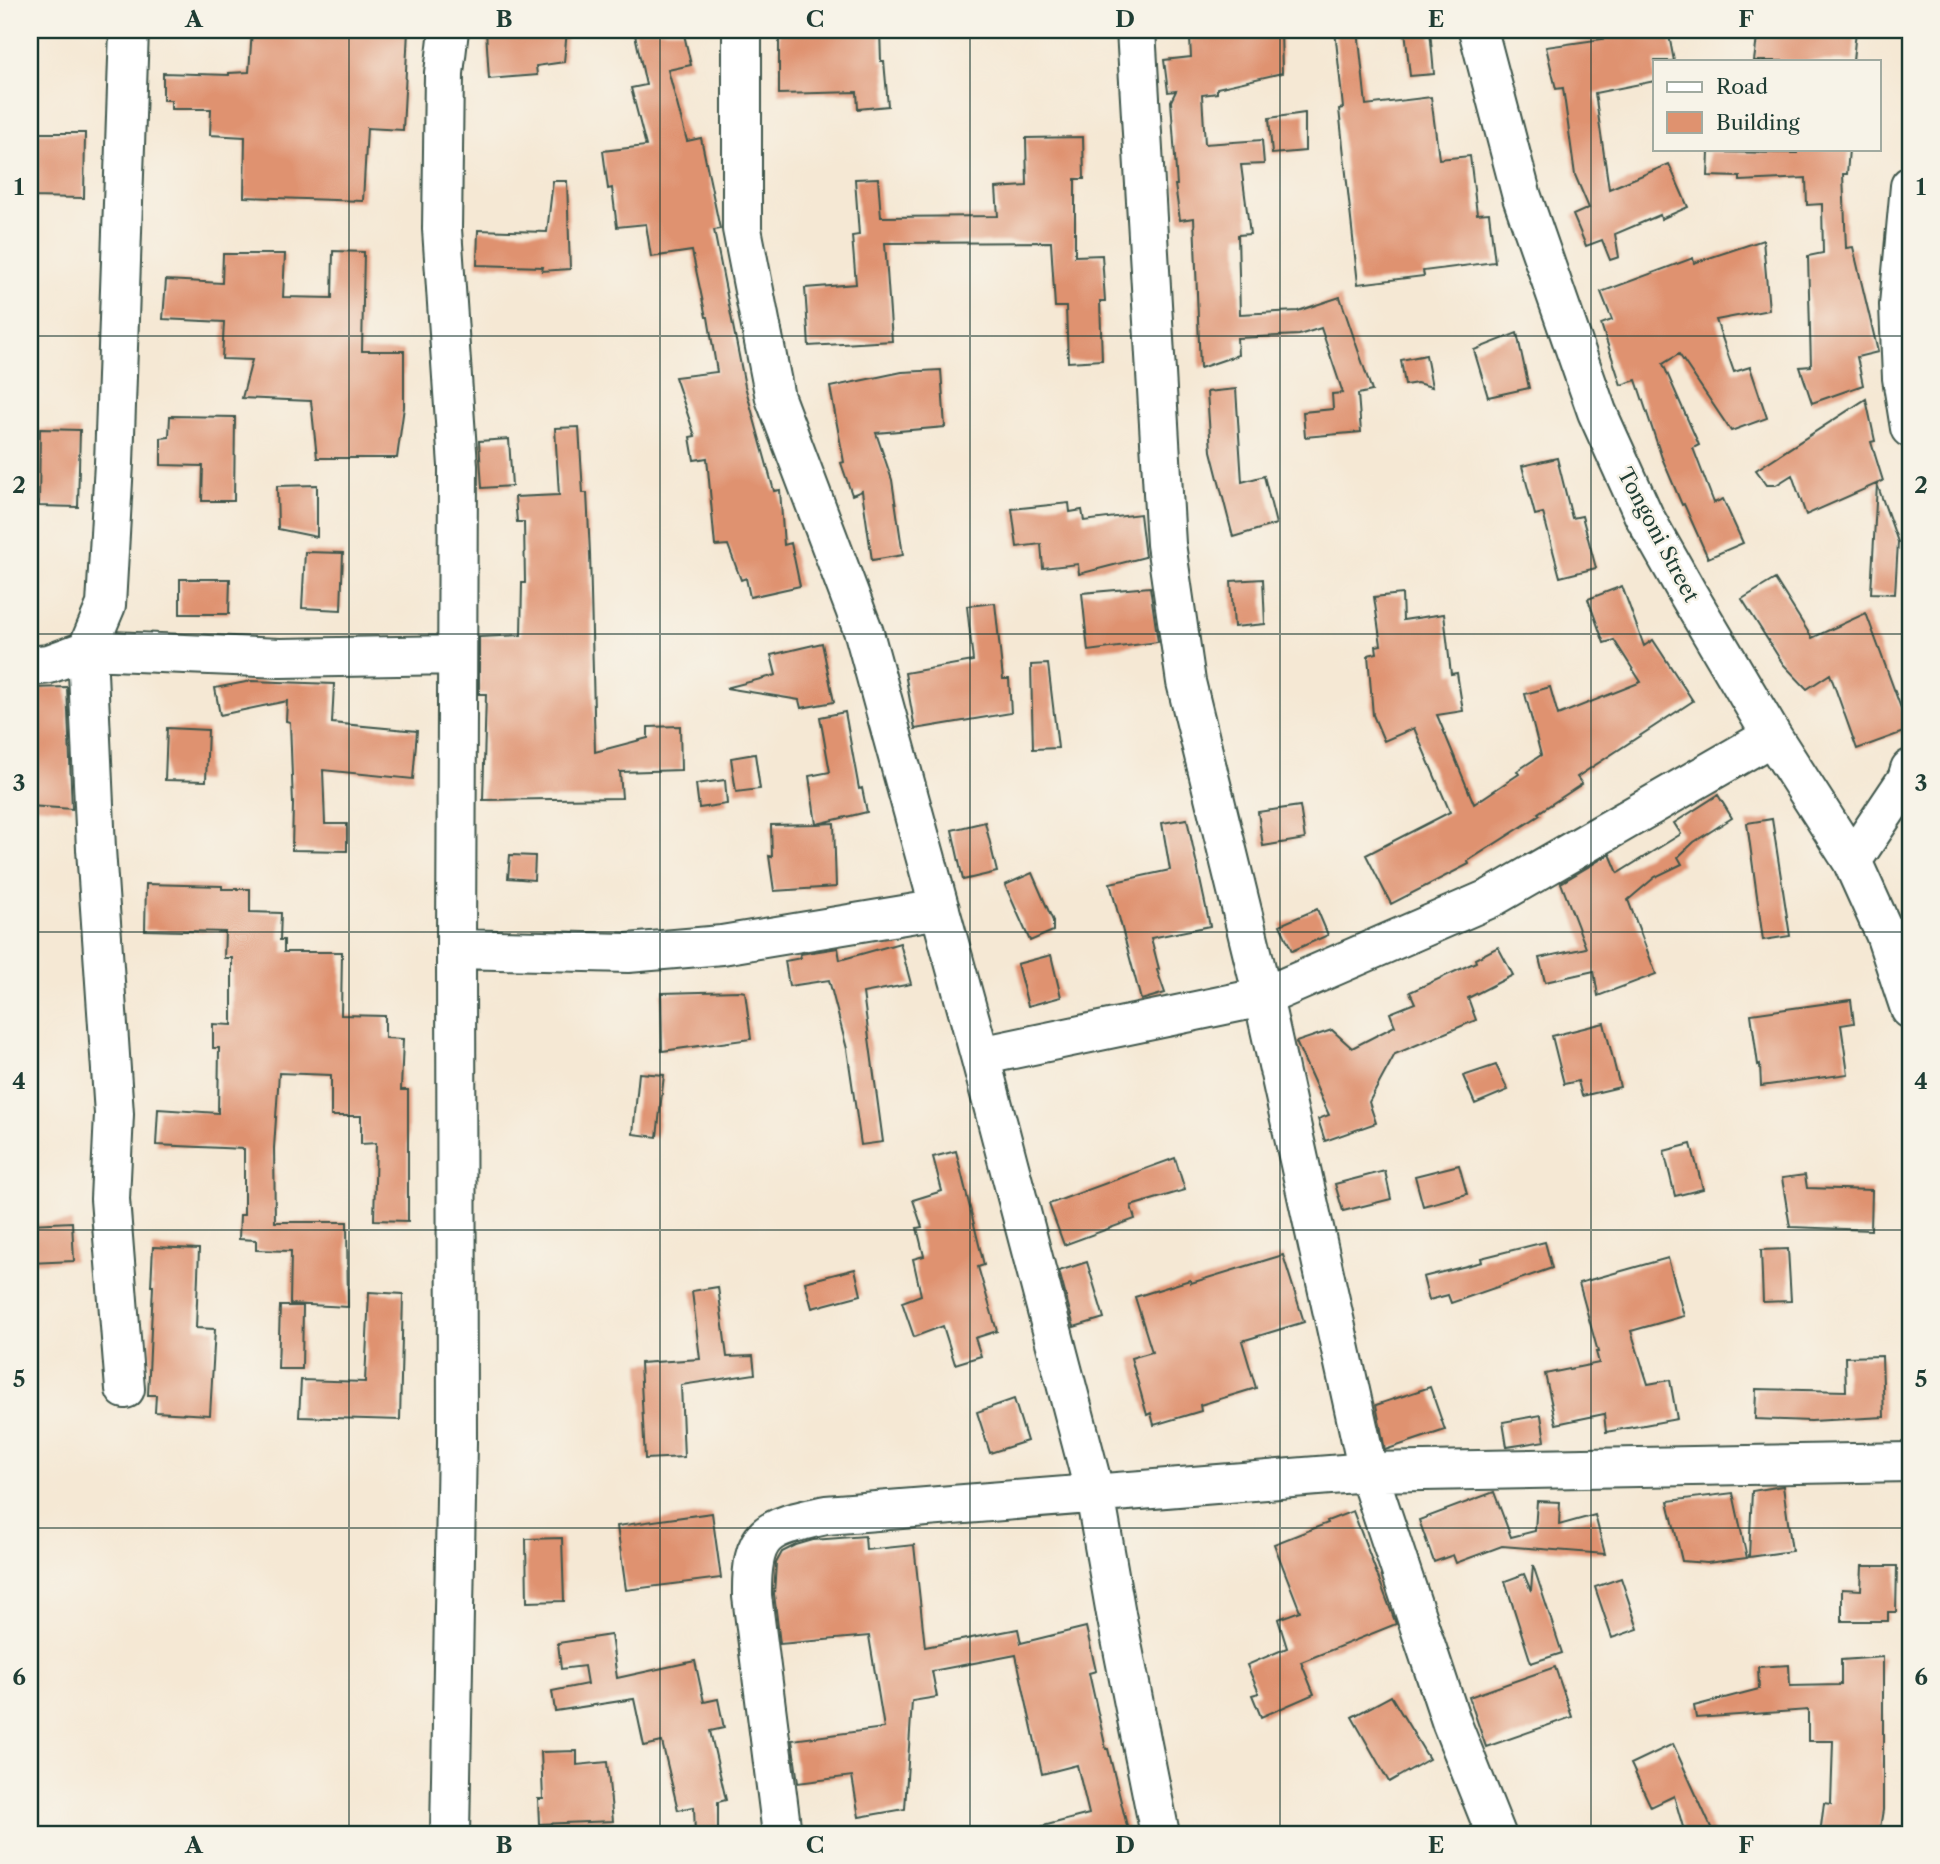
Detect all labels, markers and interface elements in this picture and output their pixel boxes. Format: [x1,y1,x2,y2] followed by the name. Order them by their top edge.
[184,5,204,33] text: A
[495,5,513,33] text: B
[806,5,824,33] text: C
[1115,5,1135,33] text: D
[1428,5,1444,33] text: E
[1738,5,1754,33] text: F
[1653,60,1881,150] legend
[1716,74,1768,99] text: Road
[1716,110,1801,135] text: Building
[14,173,25,201] text: 1
[1916,173,1927,201] text: 1
[1613,463,1705,607] street label: Tongoni Street
[12,471,26,499] text: 2
[1914,471,1928,499] text: 2
[13,769,26,797] text: 3
[1915,769,1928,797] text: 3
[12,1067,26,1095] text: 4
[1914,1067,1928,1095] text: 4
[13,1365,25,1393] text: 5
[1915,1365,1927,1393] text: 5
[12,1663,26,1691] text: 6
[1914,1663,1928,1691] text: 6
[184,1831,204,1859] text: A
[495,1831,513,1859] text: B
[806,1831,824,1859] text: C
[1115,1831,1135,1859] text: D
[1428,1831,1444,1859] text: E
[1738,1831,1754,1859] text: F

